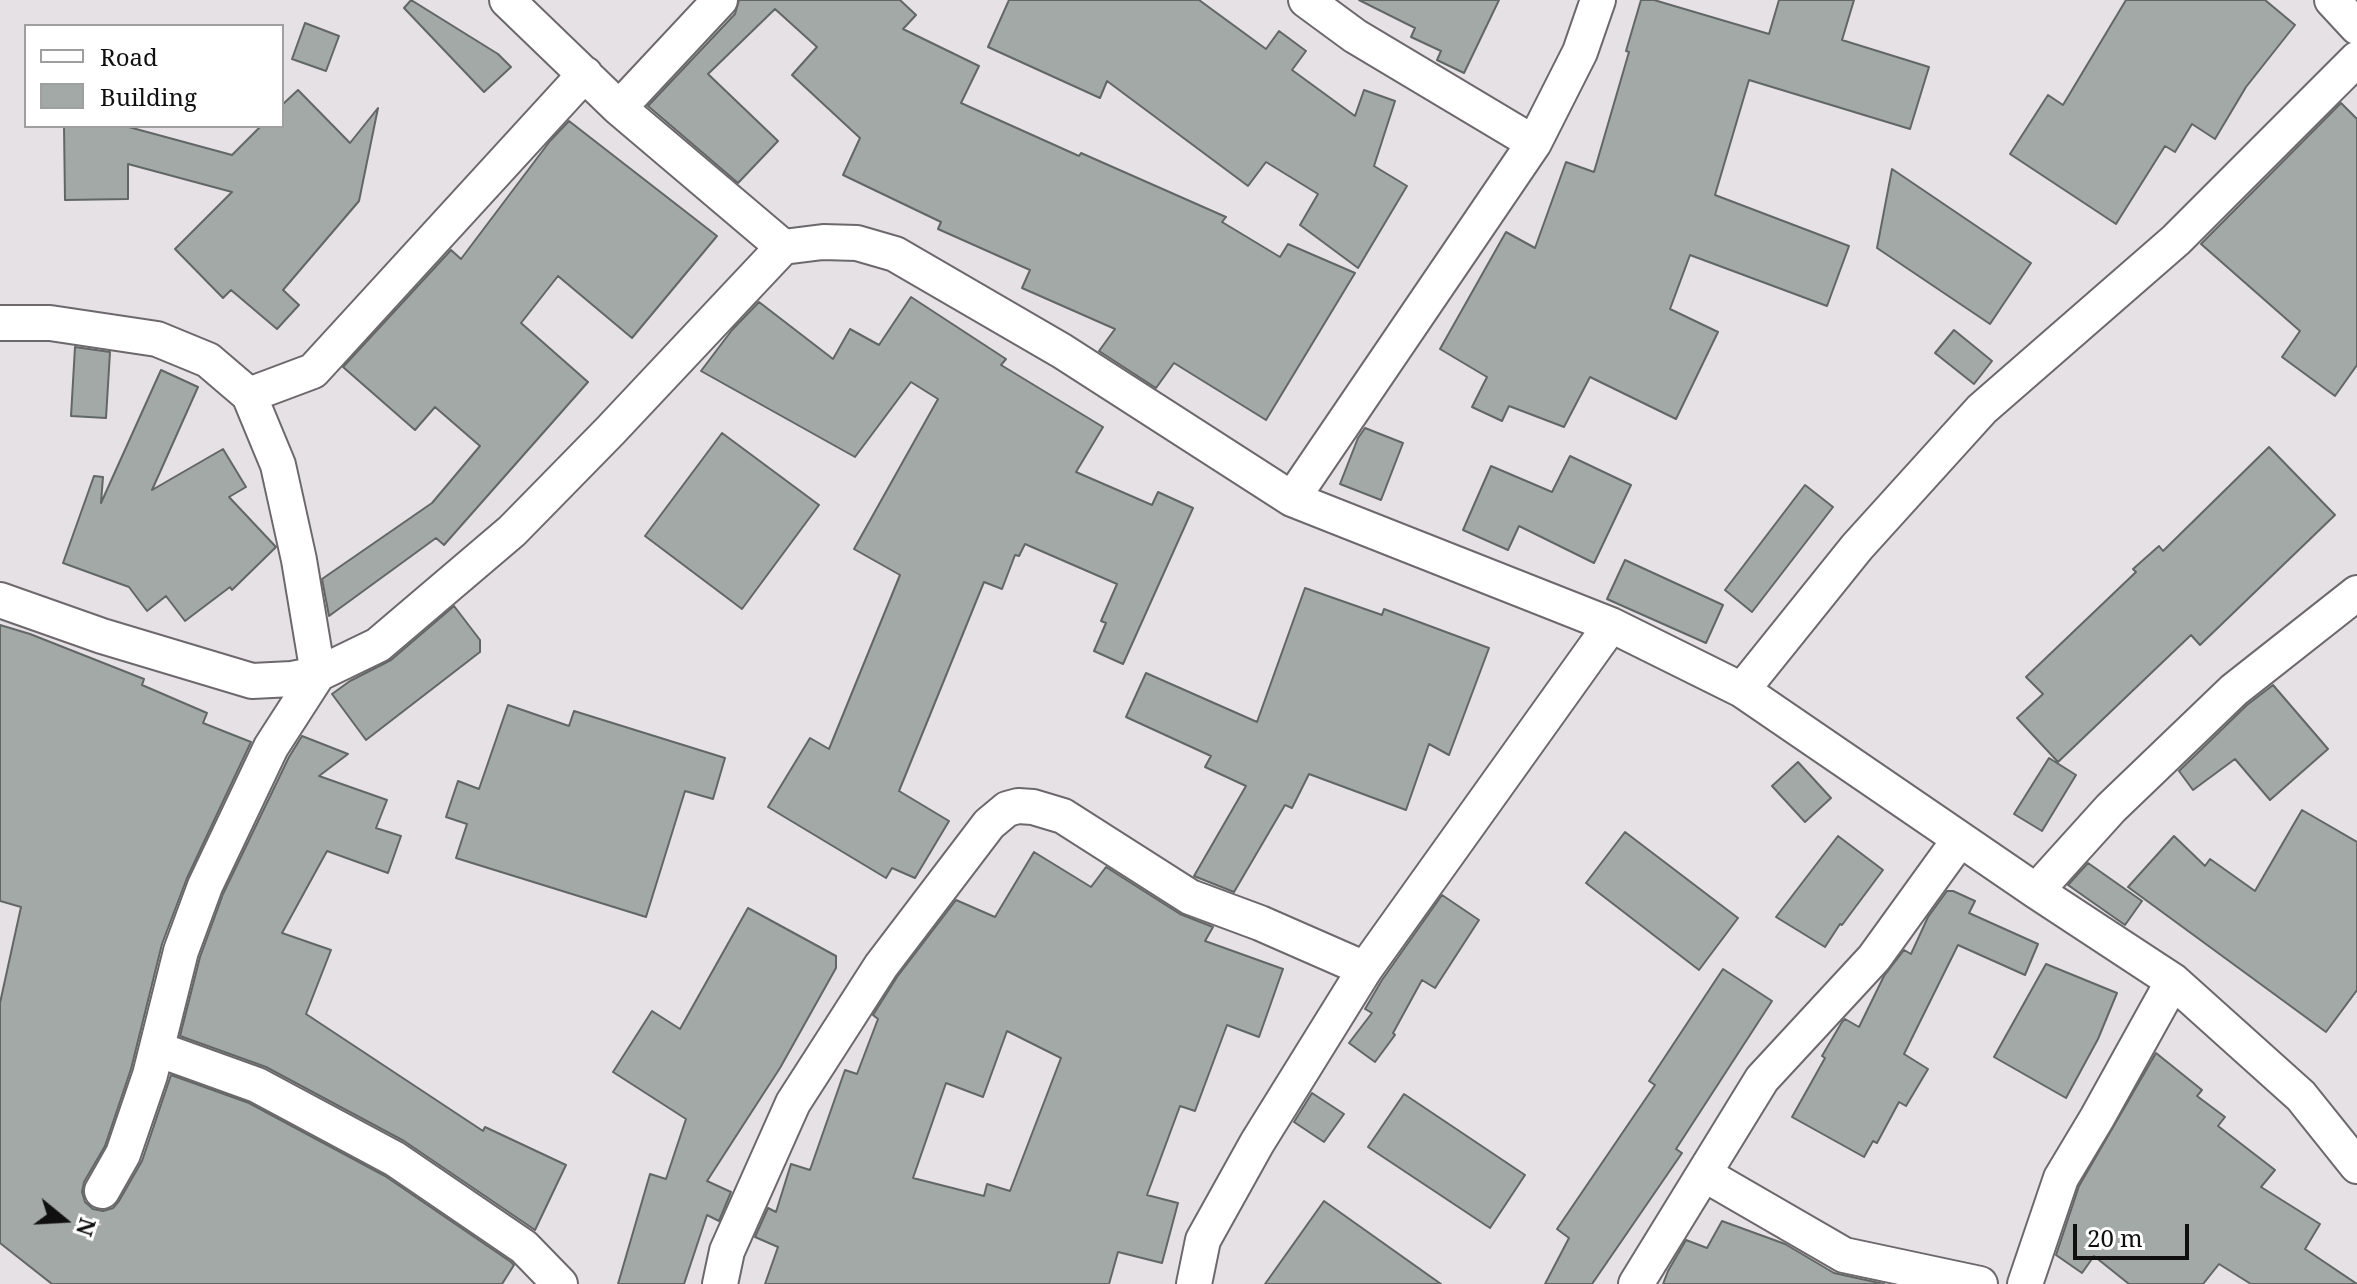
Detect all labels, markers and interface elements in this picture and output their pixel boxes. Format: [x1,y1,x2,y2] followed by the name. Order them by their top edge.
[24,24,284,128] legend
[100,40,158,73] text: Road
[100,80,197,113] text: Building
[24,1180,104,1260] north arrow
[2077,1208,2193,1258] scale bar
[70,1215,104,1240] text: N
[2087,1221,2143,1254] text: 20 m

